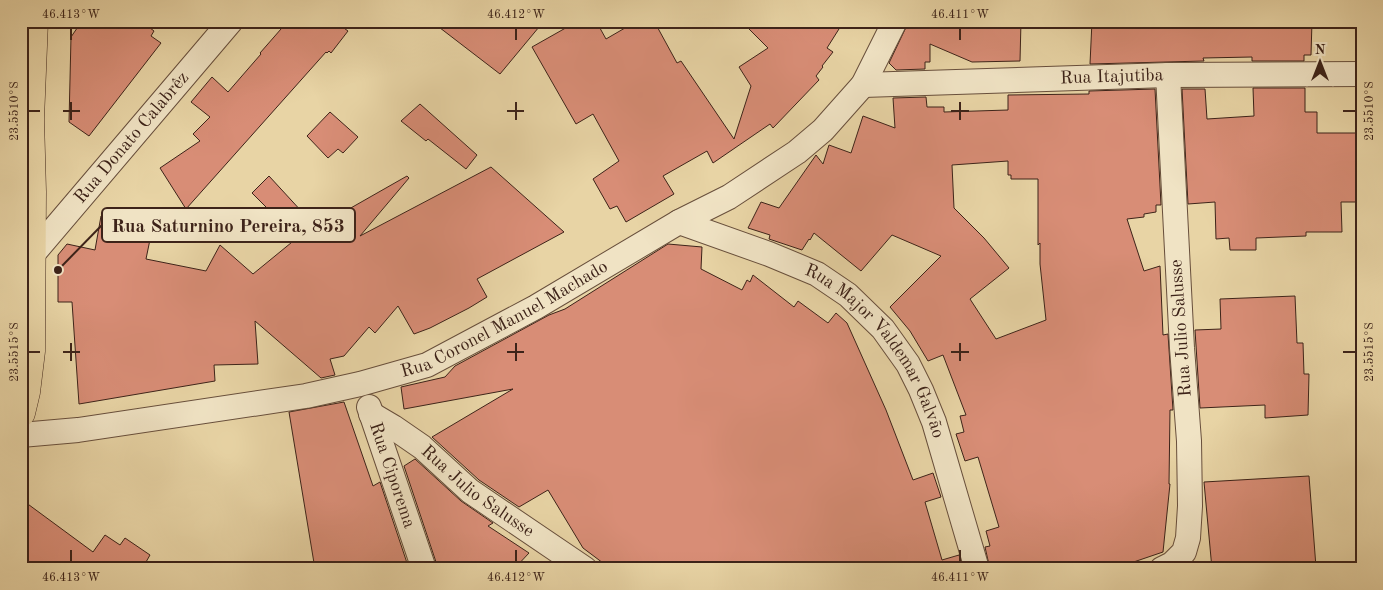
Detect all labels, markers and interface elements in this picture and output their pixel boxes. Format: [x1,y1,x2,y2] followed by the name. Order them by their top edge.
[42,9,100,21] text: 46.413°W
[487,9,545,21] text: 46.412°W
[931,9,989,21] text: 46.411°W
[1296,38,1346,88] north arrow
[1315,43,1326,57] text: N
[1060,66,1164,88] street label: Rua Itajutiba
[71,69,192,207] street label: Rua Donato Calabrêz
[8,81,21,141] text: 23.5510°S
[1363,81,1376,141] text: 23.5510°S
[102,208,355,242] callout: Rua Saturnino Pereira, 853
[111,218,345,237] text: Rua Saturnino Pereira, 853
[399,257,611,381] street label: Rua Coronel Manuel Machado
[1167,259,1195,397] street label: Rua Julio Salusse
[802,261,947,440] street label: Rua Major Valdemar Galvão
[8,322,21,382] text: 23.5515°S
[1363,322,1376,382] text: 23.5515°S
[366,420,418,530] street label: Rua Ciporema
[418,442,537,541] street label: Rua Julio Salusse
[42,572,100,584] text: 46.413°W
[487,572,545,584] text: 46.412°W
[931,572,989,584] text: 46.411°W

